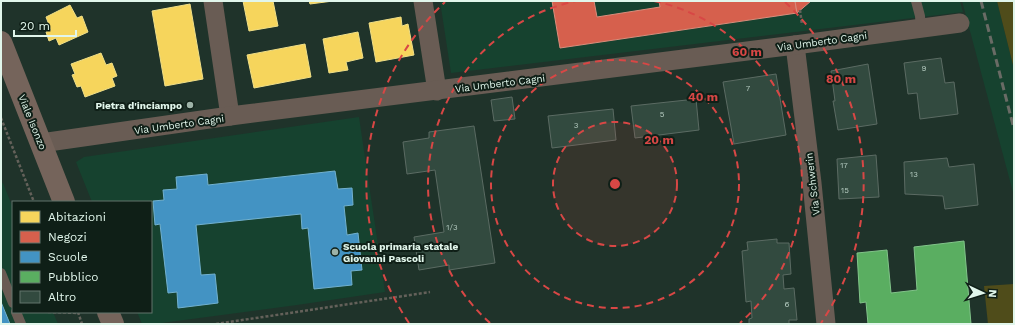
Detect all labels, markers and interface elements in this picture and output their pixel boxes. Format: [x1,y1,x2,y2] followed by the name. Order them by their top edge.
[14,12,76,38] scale bar
[20,19,50,33] text: 20 m
[776,30,868,53] street label: Via Umberto Cagni
[732,45,762,59] text: 60 m
[922,64,927,73] house number: 9
[826,72,856,86] text: 80 m
[454,73,546,94] street label: Via Umberto Cagni
[746,84,751,93] house number: 7
[688,90,718,104] text: 40 m
[16,93,49,151] street label: Viale Isonzo
[95,100,182,111] place label: Pietra d'inciampo
[185,100,195,110] marker: Pietra d'inciampo
[660,110,665,119] house number: 5
[133,113,225,136] street label: Via Umberto Cagni
[574,121,579,130] house number: 3
[644,133,674,147] text: 20 m
[803,152,822,216] street label: Via Schwerin
[840,161,848,170] house number: 17
[910,170,918,179] house number: 13
[608,177,622,191] centre of rings
[841,186,849,195] house number: 15
[12,201,152,313] legend
[48,210,106,224] text: Abitazioni
[446,223,458,232] house number: 1/3
[48,230,87,244] text: Negozi
[343,241,459,264] place label: Scuola primaria statale Giovanni Pascoli
[330,247,340,257] marker: Scuola primaria statale Giovanni Pascoli
[48,250,88,264] text: Scuole
[48,270,99,284] text: Pubblico
[963,273,1003,313] north arrow
[986,289,999,298] text: N
[48,290,76,304] text: Altro
[785,300,790,309] house number: 6

